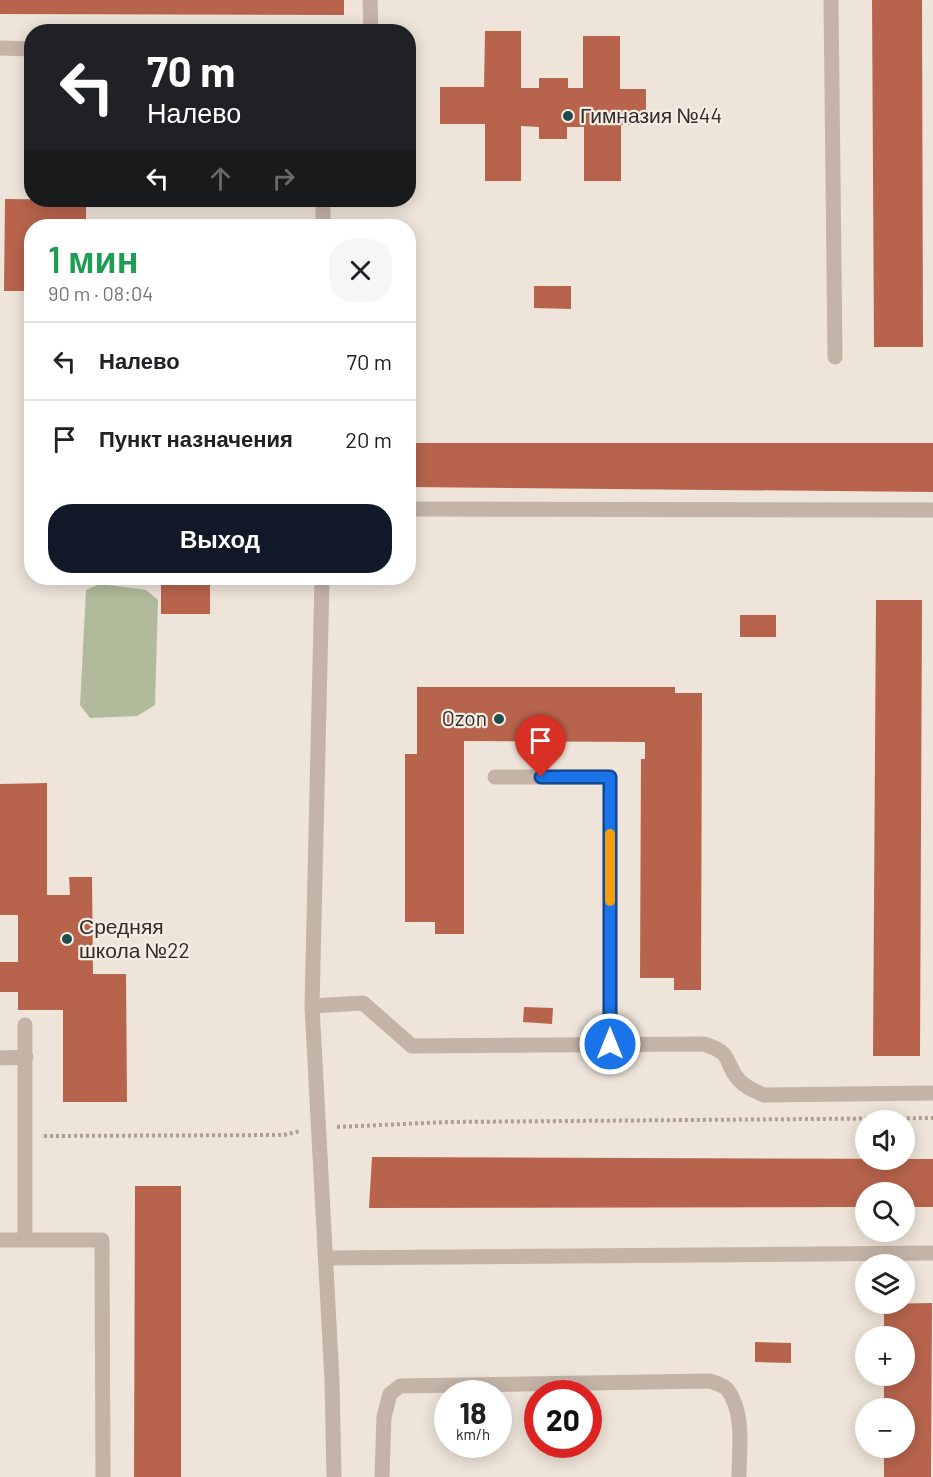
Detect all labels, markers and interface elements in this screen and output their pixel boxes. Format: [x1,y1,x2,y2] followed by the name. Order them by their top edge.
[147,45,235,95] text: 70 m
[48,48,126,126] icon: left
[147,96,241,128] text: Налево
[580,102,722,127] place label: Гимназия №44
[561,109,575,123] marker: Гимназия №44
[141,162,174,195] icon: left
[204,162,237,195] icon: ahead
[267,162,300,195] icon: right
[48,237,138,280] text: 1 мин
[329,239,392,302] button: close
[48,281,153,305] text: 90 m · 08:04
[48,345,81,378] icon: left
[99,347,180,373] text: Налево
[347,348,392,374] text: 70 m
[48,423,81,456] icon: arrive
[99,425,293,451] text: Пункт назначения
[345,426,392,452] text: 20 m
[48,504,392,573] button: Выход
[442,705,487,730] place label: Ozon
[492,712,506,726] marker: Ozon
[515,715,566,777] pin
[524,724,557,757] icon: arrive
[79,913,190,962] place label: Средняя школа №22
[60,932,74,946] marker: Средняя школа №22
[578,1012,642,1076] position arrow
[855,1110,915,1458] map controls
[855,1110,915,1170] button: sound
[855,1182,915,1242] button: search
[855,1254,915,1314] button: layers
[855,1326,915,1386] button: +
[524,1380,602,1458] speed limit sign: 20
[460,1394,486,1430] text: 18
[855,1398,915,1458] button: −
[456,1425,490,1443] text: km/h

